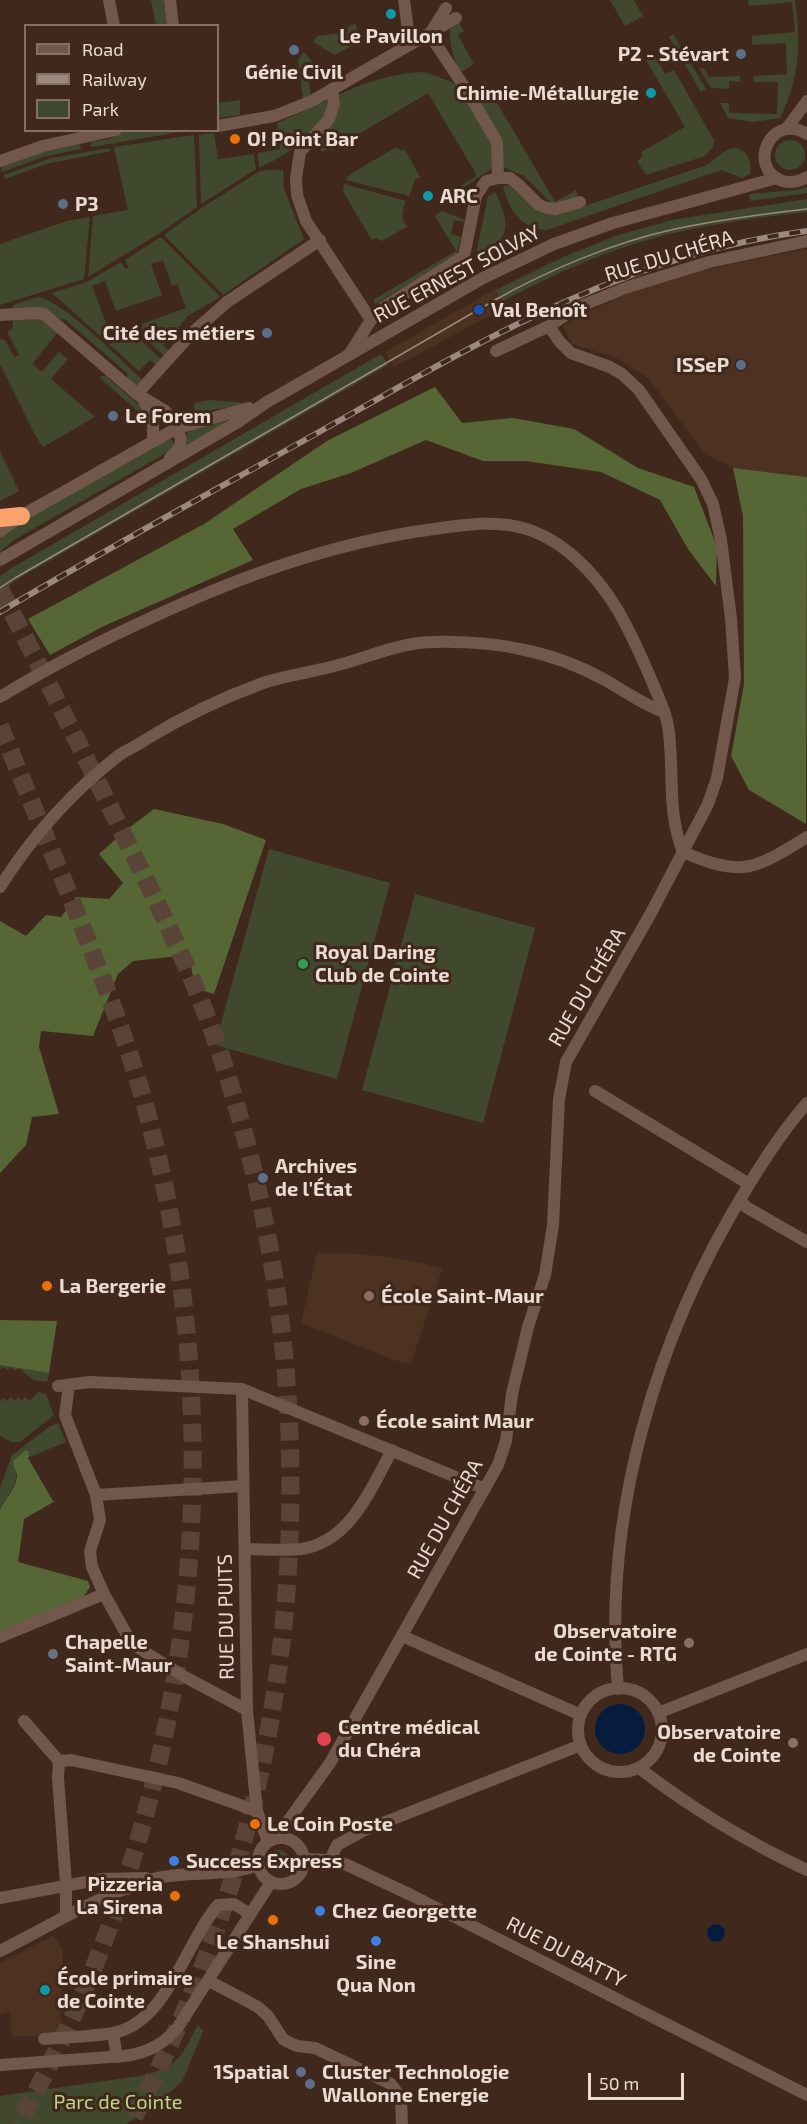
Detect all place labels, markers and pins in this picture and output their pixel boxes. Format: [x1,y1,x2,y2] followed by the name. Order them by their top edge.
[384,7,398,21] marker: Le Pavillon
[339,24,443,48] place label: Le Pavillon
[618,42,729,66] place label: P2 - Stévart
[287,43,301,57] marker: Génie Civil
[734,47,748,61] marker: P2 - Stévart
[245,60,343,84] place label: Génie Civil
[456,81,639,105] place label: Chimie-Métallurgie
[644,86,658,100] marker: Chimie-Métallurgie
[247,127,358,151] place label: O! Point Bar
[228,132,242,146] marker: O! Point Bar
[440,184,478,208] place label: ARC
[421,189,435,203] marker: ARC
[75,192,99,216] place label: P3
[56,197,70,211] marker: P3
[491,298,587,322] place label: Val Benoît
[472,303,486,317] marker: Val Benoît
[103,321,255,345] place label: Cité des métiers
[260,326,274,340] marker: Cité des métiers
[676,353,729,377] place label: ISSeP
[734,358,748,372] marker: ISSeP
[125,404,211,428] place label: Le Forem
[106,409,120,423] marker: Le Forem
[315,940,449,987] place label: Royal Daring Club de Cointe
[296,957,310,971] marker: Royal Daring Club de Cointe
[275,1154,357,1201] place label: Archives de l'État
[256,1171,270,1185] marker: Archives de l'État
[59,1274,166,1298] place label: La Bergerie
[40,1279,54,1293] marker: La Bergerie
[381,1284,544,1308] place label: École Saint-Maur
[362,1289,376,1303] marker: École Saint-Maur
[376,1409,534,1433] place label: École saint Maur
[357,1414,371,1428] marker: École saint Maur
[534,1619,677,1666] place label: Observatoire de Cointe - RTG
[65,1630,172,1677] place label: Chapelle Saint-Maur
[682,1636,696,1650] marker: Observatoire de Cointe - RTG
[46,1647,60,1661] marker: Chapelle Saint-Maur
[338,1715,480,1762] place label: Centre médical du Chéra
[657,1720,781,1767] place label: Observatoire de Cointe
[315,1730,333,1748] marker: Centre médical du Chéra
[786,1736,800,1750] marker: Observatoire de Cointe
[267,1812,393,1836] place label: Le Coin Poste
[248,1817,262,1831] marker: Le Coin Poste
[186,1849,342,1873] place label: Success Express
[167,1854,181,1868] marker: Success Express
[76,1872,163,1919] place label: Pizzeria La Sirena
[168,1889,182,1903] marker: Pizzeria La Sirena
[332,1899,477,1923] place label: Chez Georgette
[313,1904,327,1918] marker: Chez Georgette
[266,1913,280,1927] marker: Le Shanshui
[216,1930,330,1954] place label: Le Shanshui
[369,1934,383,1948] marker: Sine Qua Non
[336,1950,416,1997] place label: Sine Qua Non
[57,1966,193,2013] place label: École primaire de Cointe
[38,1983,52,1997] marker: École primaire de Cointe
[214,2060,289,2084] place label: 1Spatial
[322,2060,509,2107] place label: Cluster Technologie Wallonne Energie
[294,2065,308,2079] marker: 1Spatial
[303,2077,317,2091] marker: Cluster Technologie Wallonne Energie

